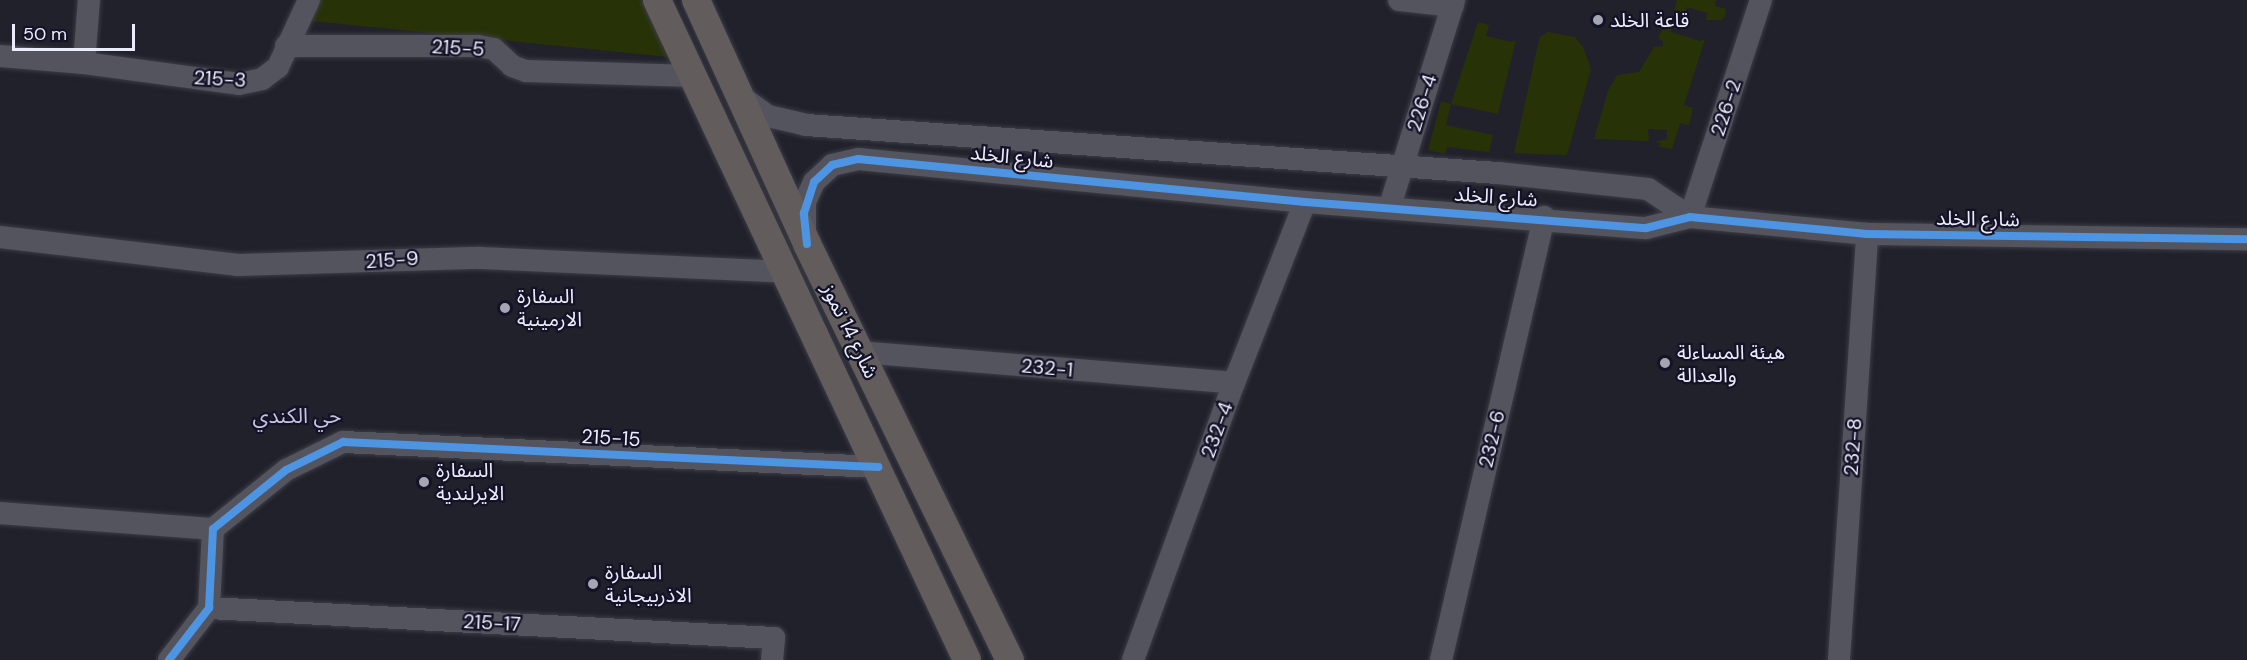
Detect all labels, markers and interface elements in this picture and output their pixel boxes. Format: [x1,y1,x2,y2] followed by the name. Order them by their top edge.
[1610,8,1689,32] place label: قاعة الخلد
[15,12,138,50] scale bar
[1591,13,1605,27] marker: قاعة الخلد
[23,22,67,46] text: 50 m
[431,35,485,61] street label: 215-5
[193,66,247,92] street label: 215-3
[1402,71,1442,135] street label: 226-4
[1706,77,1746,139] street label: 226-2
[969,141,1055,173] street label: شارع الخلد
[1453,182,1539,212] street label: شارع الخلد
[1936,206,2020,232] street label: شارع الخلد
[365,246,419,274] street label: 215-9
[817,280,883,382] street label: شارع 14 تموز
[517,284,582,331] place label: السفارة الارمينية
[498,301,512,315] marker: السفارة الارمينية
[1677,340,1785,387] place label: هيئة المساءلة والعدالة
[1020,354,1074,382] street label: 232-1
[1658,356,1672,370] marker: هيئة المساءلة والعدالة
[1196,399,1238,461] street label: 232-4
[253,403,341,429] district label: حي الكندي
[1474,408,1510,470] street label: 232-6
[1839,417,1867,477] street label: 232-8
[581,424,641,452] street label: 215-15
[436,458,504,505] place label: السفارة الايرلندية
[417,475,431,489] marker: السفارة الايرلندية
[605,560,692,607] place label: السفارة الاذربيجانية
[586,577,600,591] marker: السفارة الاذربيجانية
[463,610,521,636] street label: 215-17

